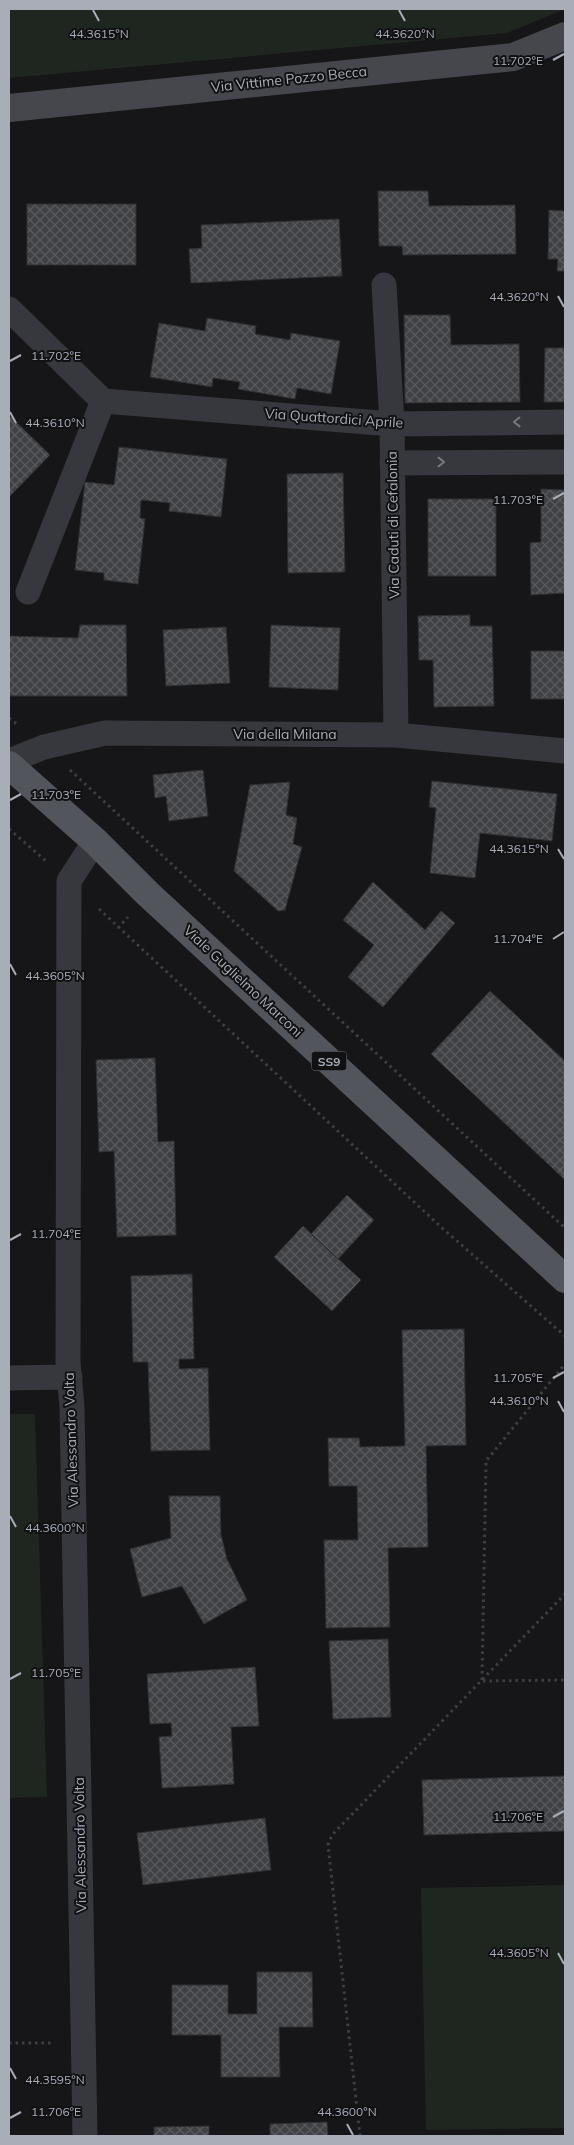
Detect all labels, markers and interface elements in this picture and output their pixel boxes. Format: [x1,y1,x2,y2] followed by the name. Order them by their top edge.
[69,26,129,41] text: 44.3615°N
[375,26,435,41] text: 44.3620°N
[493,53,543,68] text: 11.702°E
[210,62,368,96] street label: Via Vittime Pozzo Becca
[489,289,549,304] text: 44.3620°N
[31,348,81,363] text: 11.702°E
[264,404,404,432] street label: Via Quattordici Aprile
[25,415,85,430] text: 44.3610°N
[512,417,520,427] one-way arrow
[383,451,403,599] street label: Via Caduti di Cefalonia
[437,457,445,468] one-way arrow
[493,492,543,507] text: 11.703°E
[233,725,337,743] street label: Via della Milana
[31,787,81,802] text: 11.703°E
[489,841,549,856] text: 44.3615°N
[180,921,306,1041] street label: Viale Guglielmo Marconi
[493,931,543,946] text: 11.704°E
[25,968,85,983] text: 44.3605°N
[312,1052,346,1070] road number: SS9
[31,1226,81,1241] text: 11.704°E
[493,1370,543,1385] text: 11.705°E
[60,1372,82,1508] street label: Via Alessandro Volta
[489,1393,549,1408] text: 44.3610°N
[25,1520,85,1535] text: 44.3600°N
[31,1665,81,1680] text: 11.705°E
[70,1777,90,1913] street label: Via Alessandro Volta
[493,1809,543,1824] text: 11.706°E
[489,1945,549,1960] text: 44.3605°N
[25,2072,85,2087] text: 44.3595°N
[31,2104,81,2119] text: 11.706°E
[317,2104,377,2119] text: 44.3600°N

